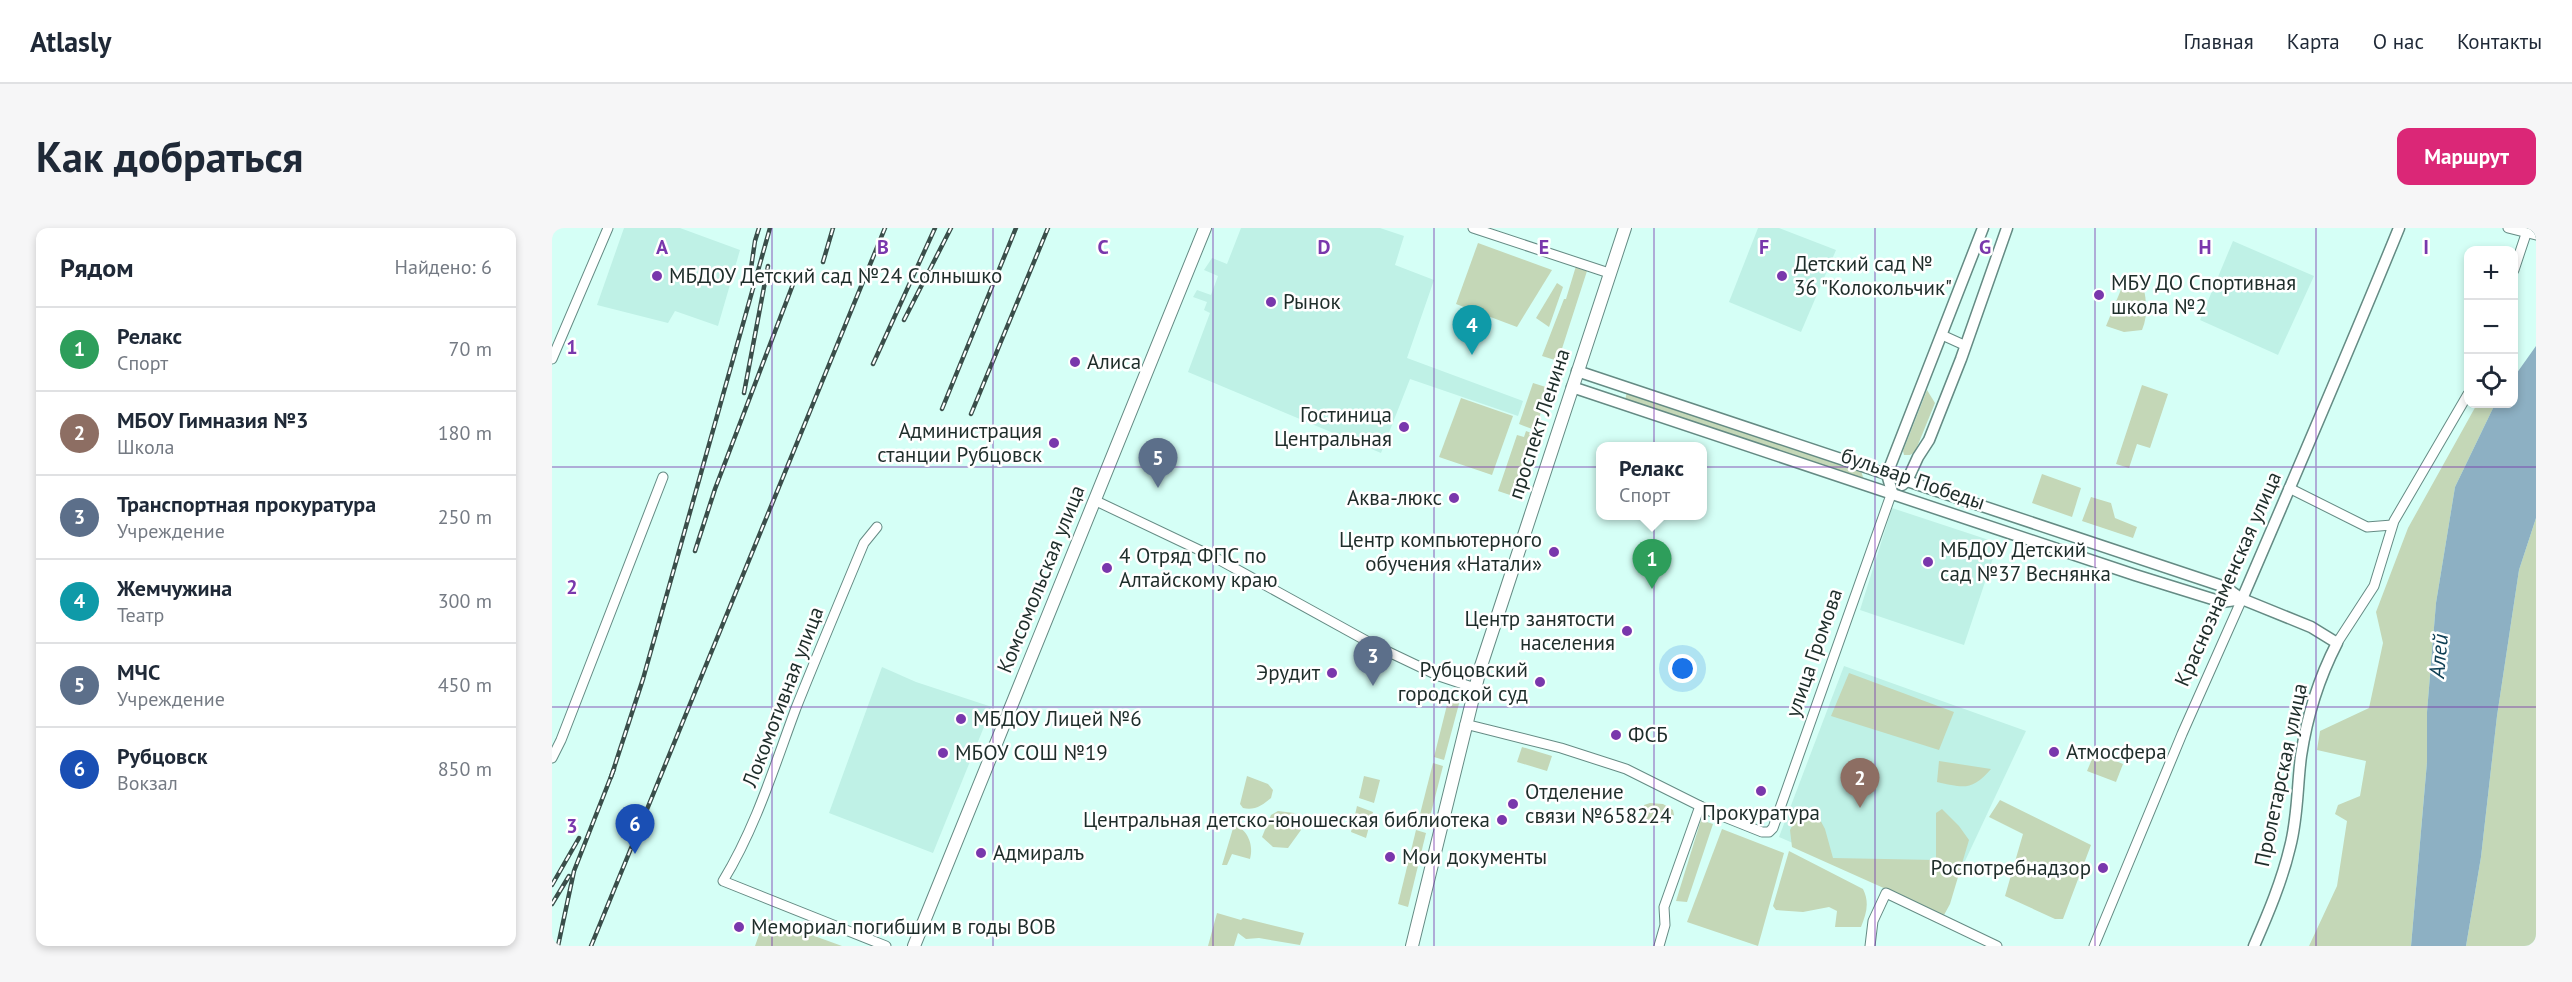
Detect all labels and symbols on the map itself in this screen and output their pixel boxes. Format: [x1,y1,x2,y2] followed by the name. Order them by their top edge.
[656,234,669,260] text: A
[877,234,889,260] text: B
[1097,234,1109,260] text: C
[1318,234,1331,260] text: D
[1539,234,1549,260] text: E
[1759,234,1769,260] text: F
[1979,234,1991,260] text: G
[2198,234,2212,260] text: H
[2423,234,2429,260] text: I
[1794,250,1952,301] place label: Детский сад № 36 "Колокольчик"
[669,262,1002,289] place label: МБДОУ Детский сад №24 Солнышко
[650,269,664,283] marker: МБДОУ Детский сад №24 Солнышко
[1775,269,1789,283] marker: Детский сад № 36 "Колокольчик"
[2111,269,2296,320] place label: МБУ ДО Спортивная школа №2
[1283,288,1341,315] place label: Рынок
[2092,288,2106,302] marker: МБУ ДО Спортивная школа №2
[1264,295,1278,309] marker: Рынок
[1452,306,1492,355] pin: 4
[566,334,578,360] text: 1
[1501,345,1576,503] street label: проспект Ленина
[1087,348,1141,375] place label: Алиса
[1068,355,1082,369] marker: Алиса
[1274,401,1392,452] place label: Гостиница Центральная
[877,417,1042,468] place label: Администрация станции Рубцовск
[1397,420,1411,434] marker: Гостиница Центральная
[1047,436,1061,450] marker: Администрация станции Рубцовск
[1138,438,1178,488] pin: 5
[1838,441,1989,516] street label: бульвар Победы
[2168,467,2287,690] street label: Краснознаменская улица
[991,481,1091,677] street label: Комсомольская улица
[1347,484,1442,511] place label: Аква-люкс
[1447,491,1461,505] marker: Аква-люкс
[1339,526,1542,577] place label: Центр компьютерного обучения «Натали»
[1940,536,2111,587] place label: МБДОУ Детский сад №37 Веснянка
[1632,540,1672,589] pin: 1
[1119,542,1278,593] place label: 4 Отряд ФПС по Алтайскому краю
[1547,545,1561,559] marker: Центр компьютерного обучения «Натали»
[1921,555,1935,569] marker: МБДОУ Детский сад №37 Веснянка
[1100,561,1114,575] marker: 4 Отряд ФПС по Алтайскому краю
[566,574,578,600] text: 2
[1779,585,1848,721] street label: улица Громова
[735,603,829,792] street label: Локомотивная улица
[1464,605,1615,656] place label: Центр занятости населения
[1620,624,1634,638] marker: Центр занятости населения
[2422,633,2454,680] water label: Алей
[1354,636,1392,686] pin: 3
[1668,654,1697,683] your location
[1398,656,1528,707] place label: Рубцовский городской суд
[1256,659,1321,686] place label: Эрудит
[1325,666,1339,680] marker: Эрудит
[1533,675,1547,689] marker: Рубцовский городской суд
[2248,681,2313,869] street label: Пролетарская улица
[973,705,1142,732] place label: МБДОУ Лицей №6
[954,712,968,726] marker: МБДОУ Лицей №6
[1628,721,1668,748] place label: ФСБ
[1609,728,1623,742] marker: ФСБ
[2066,738,2167,765] place label: Атмосфера
[955,739,1108,766] place label: МБОУ СОШ №19
[2047,745,2061,759] marker: Атмосфера
[936,746,950,760] marker: МБОУ СОШ №19
[1840,758,1880,808] pin: 2
[1525,778,1671,829] place label: Отделение связи №658224
[1754,784,1768,798] marker: Прокуратура
[1506,797,1520,811] marker: Отделение связи №658224
[1702,799,1820,826] place label: Прокуратура
[616,804,655,854] pin: 6
[1083,806,1490,833] place label: Центральная детско-юношеская библиотека
[566,813,578,839] text: 3
[1495,813,1509,827] marker: Центральная детско-юношеская библиотека
[993,839,1084,866] place label: Адмиралъ
[1402,843,1547,870] place label: Мои документы
[974,846,988,860] marker: Адмиралъ
[1383,850,1397,864] marker: Мои документы
[1930,854,2091,881] place label: Роспотребнадзор
[2096,861,2110,875] marker: Роспотребнадзор
[751,913,1056,940] place label: Мемориал погибшим в годы ВОВ
[732,920,746,934] marker: Мемориал погибшим в годы ВОВ

